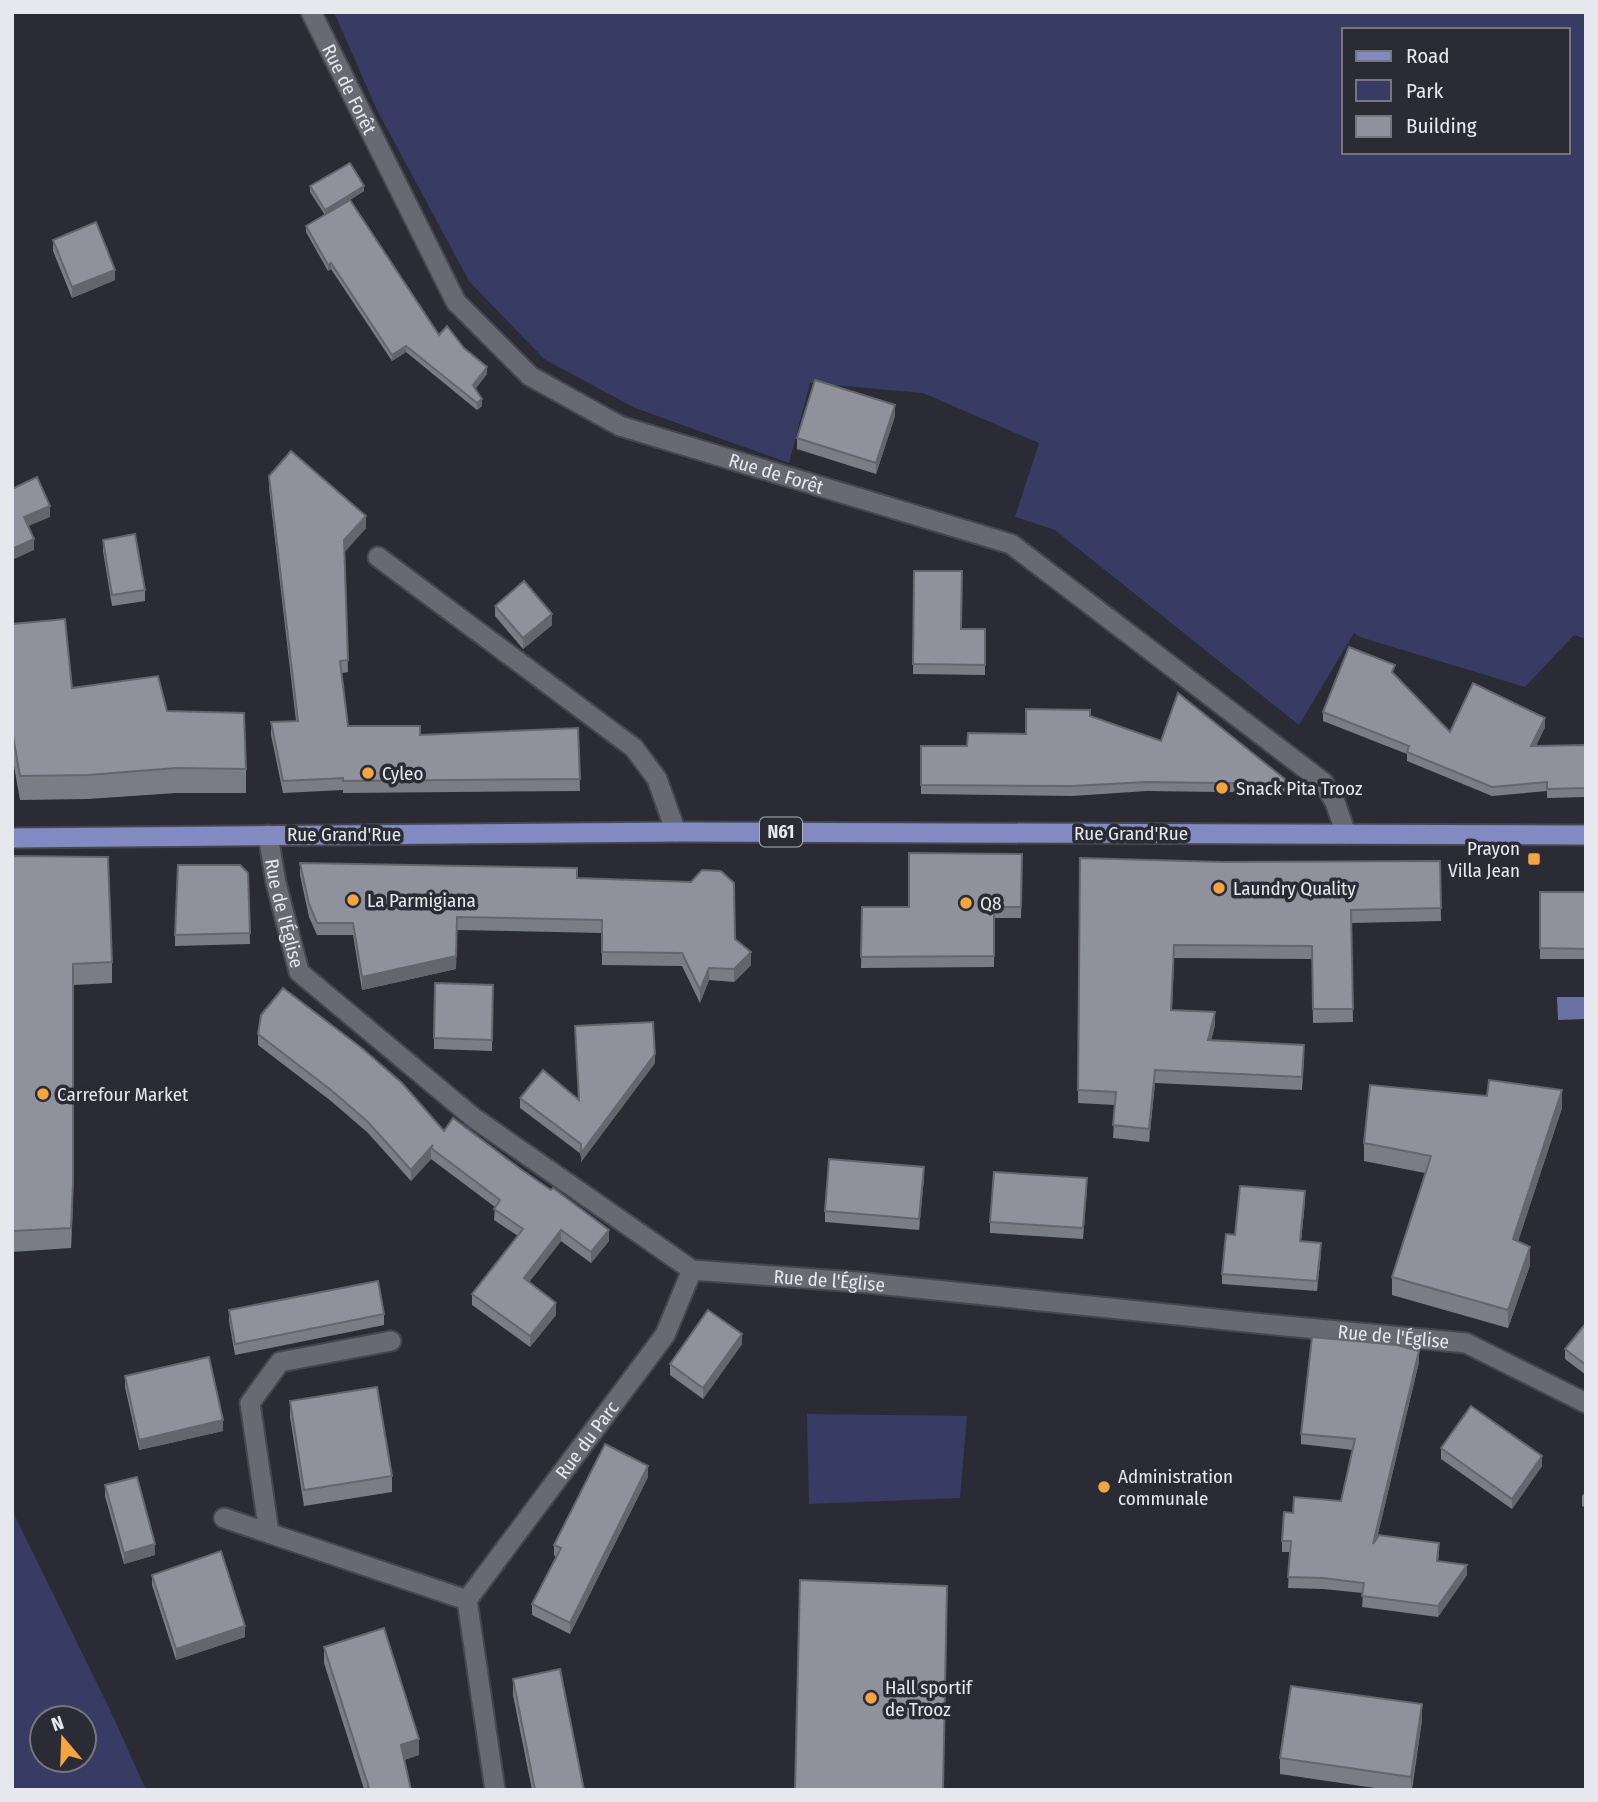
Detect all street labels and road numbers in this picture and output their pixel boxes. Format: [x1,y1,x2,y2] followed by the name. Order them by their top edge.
[317,40,382,138] street label: Rue de Forêt
[726,448,827,498] street label: Rue de Forêt
[760,818,802,846] road number: N61
[1074,822,1188,845] street label: Rue Grand'Rue
[287,823,401,846] street label: Rue Grand'Rue
[261,857,309,970] street label: Rue de l'Église
[773,1264,886,1296] street label: Rue de l'Église
[1337,1319,1450,1353] street label: Rue de l'Église
[550,1396,623,1483] street label: Rue du Parc

